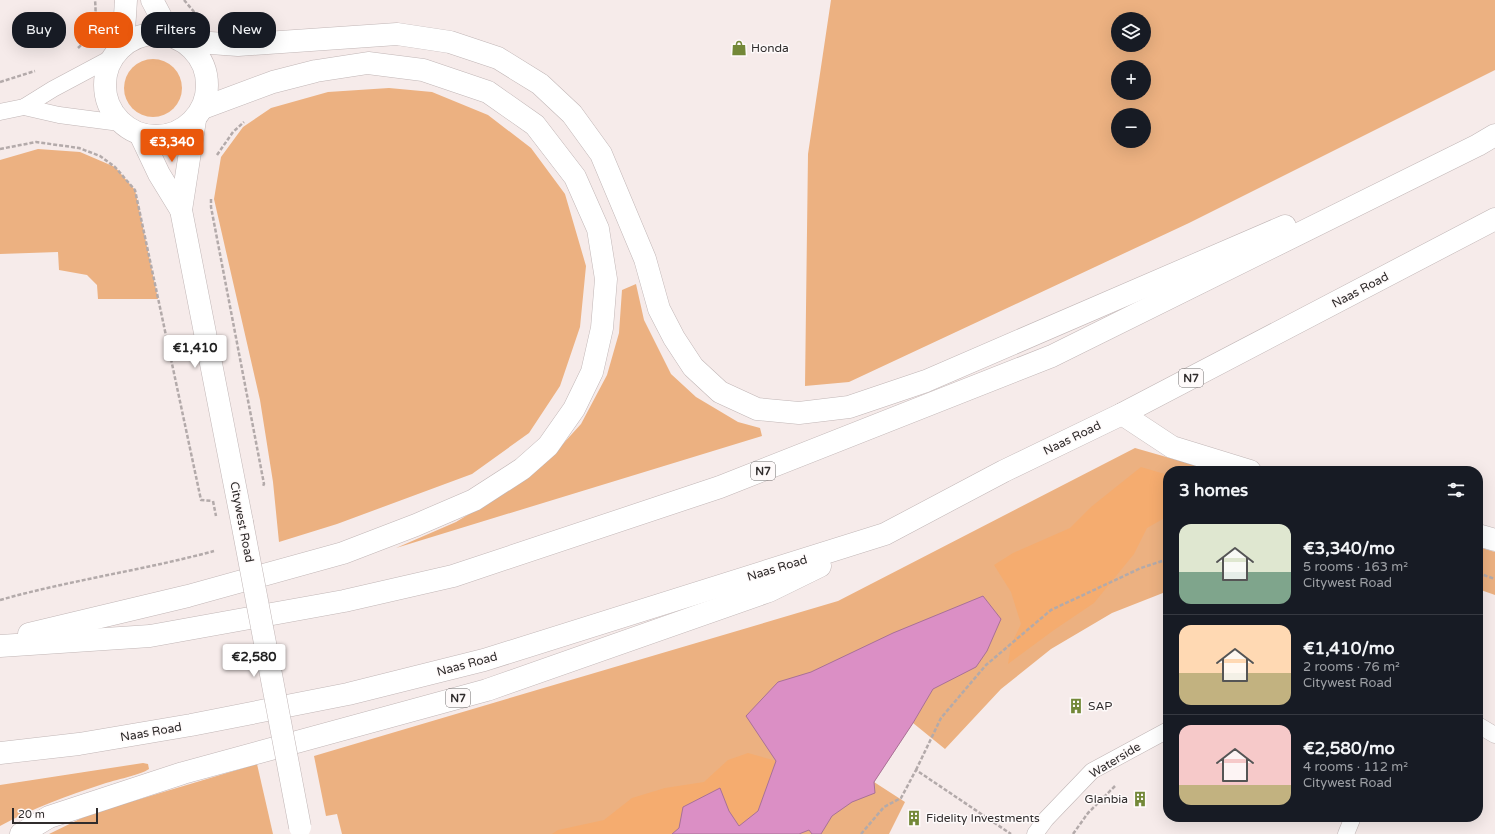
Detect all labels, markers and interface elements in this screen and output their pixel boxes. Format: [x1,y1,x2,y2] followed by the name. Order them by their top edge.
[12,12,66,48] chip: Buy
[74,12,133,48] chip: Rent
[141,12,210,48] chip: Filters
[218,12,276,48] chip: New
[1111,12,1151,148] map controls
[1111,12,1151,52] button: layers
[730,39,748,57] shop icon: Honda
[751,41,789,55] place label: Honda
[1111,60,1151,100] button: +
[1111,108,1151,148] button: −
[139,129,205,163] pin: €3,340
[150,134,194,150] text: €3,340
[1329,269,1391,311] street label: Naas Road
[162,335,228,369] pin: €1,410
[173,340,217,356] text: €1,410
[1179,369,1203,387] road number: N7
[1041,418,1103,458] street label: Naas Road
[751,462,775,480] road number: N7
[1445,479,1467,501] icon: filters
[227,480,257,564] street label: Citywest Road
[1179,480,1248,501] text: 3 homes
[1303,538,1395,559] text: €3,340/mo
[1211,540,1259,588] icon: home
[745,552,809,584] street label: Naas Road
[1303,559,1408,575] text: 5 rooms · 163 m²
[1303,575,1392,591] text: Citywest Road
[1303,638,1395,659] text: €1,410/mo
[1211,641,1259,689] icon: home
[221,644,287,678] pin: €2,580
[232,649,276,665] text: €2,580
[435,649,499,679] street label: Naas Road
[1303,659,1400,675] text: 2 rooms · 76 m²
[1303,675,1392,691] text: Citywest Road
[446,689,470,707] road number: N7
[1067,697,1085,715] building icon: SAP
[1088,699,1112,713] place label: SAP
[119,720,183,744] street label: Naas Road
[1303,738,1395,759] text: €2,580/mo
[1087,739,1143,781] street label: Waterside
[1211,741,1259,789] icon: home
[1303,759,1408,775] text: 4 rooms · 112 m²
[1303,775,1392,791] text: Citywest Road
[1131,790,1149,808] building icon: Glanbia
[1085,792,1128,806] place label: Glanbia
[12,806,98,825] scale bar
[18,808,45,821] text: 20 m
[905,809,923,827] building icon: Fidelity Investments
[926,811,1040,825] place label: Fidelity Investments

